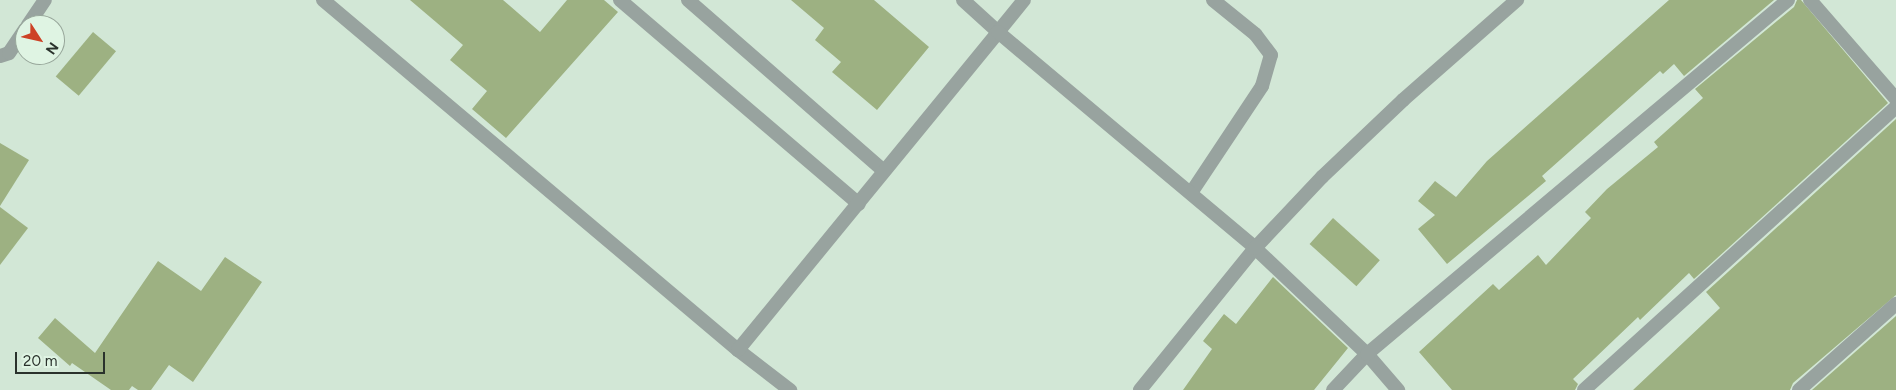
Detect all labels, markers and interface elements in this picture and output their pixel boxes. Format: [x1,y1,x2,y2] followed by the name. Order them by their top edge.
[15,15,65,65] north arrow
[42,39,62,58] text: N
[18,342,108,374] scale bar
[23,352,57,370] text: 20 m

